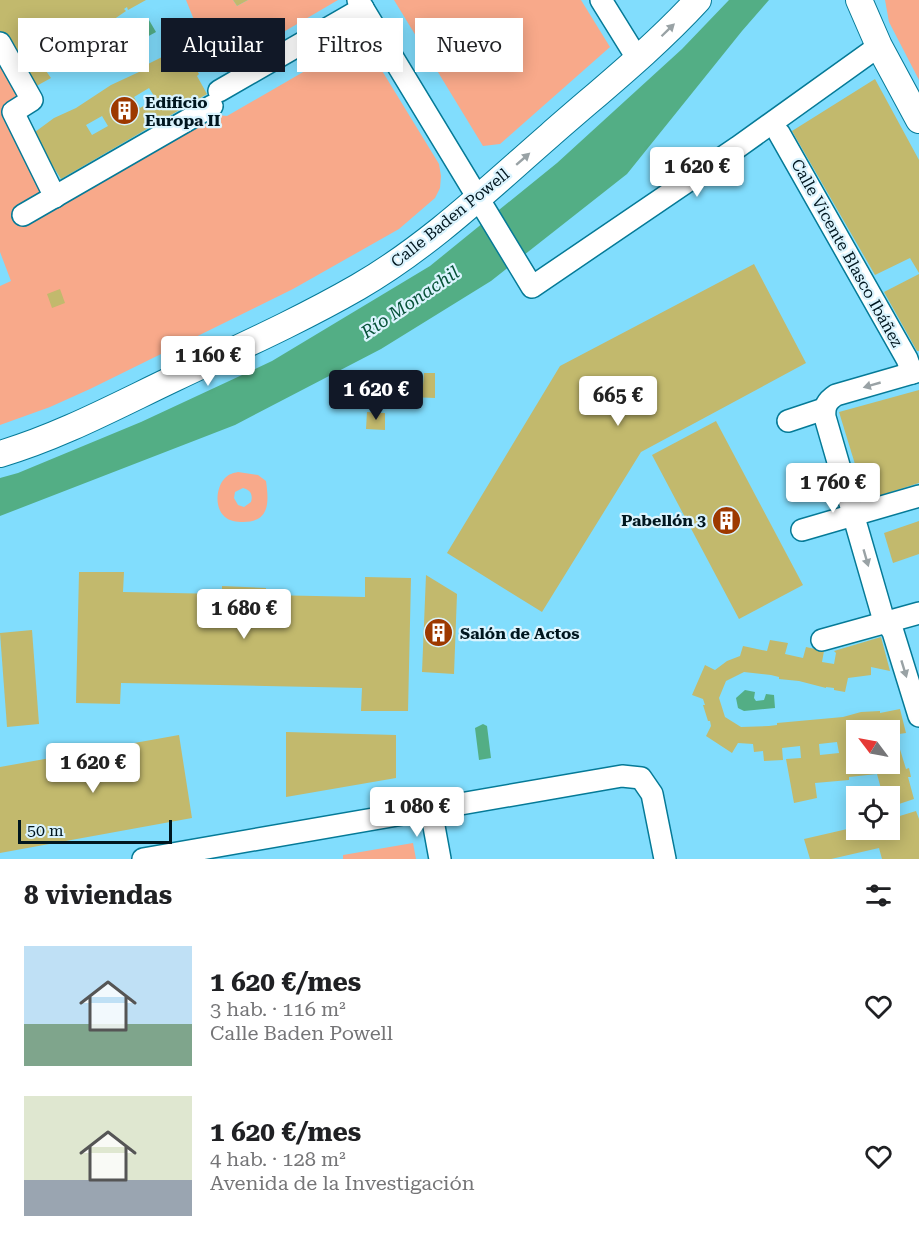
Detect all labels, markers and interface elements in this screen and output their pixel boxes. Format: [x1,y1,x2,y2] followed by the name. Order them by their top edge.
[18,18,149,72] chip: Comprar
[161,18,285,72] chip: Alquilar
[297,18,403,72] chip: Filtros
[415,18,523,72] chip: Nuevo
[661,23,676,37] one-way arrow
[145,93,220,130] place label: Edificio Europa II
[108,95,140,127] building icon: Edificio Europa II
[642,147,752,198] pin: 1 620 €
[515,152,531,165] one-way arrow
[664,154,730,178] text: 1 620 €
[787,156,907,351] street label: Calle Vicente Blasco Ibáñez
[387,165,513,271] street label: Calle Baden Powell
[356,262,463,343] water label: Río Monachil
[153,336,263,387] pin: 1 160 €
[175,343,241,367] text: 1 160 €
[321,370,431,421] pin: 1 620 €
[576,376,660,427] pin: 665 €
[343,377,409,401] text: 1 620 €
[863,381,881,390] one-way arrow
[593,383,643,407] text: 665 €
[778,463,888,514] pin: 1 760 €
[800,470,866,494] text: 1 760 €
[711,504,743,536] building icon: Pabellón 3
[621,511,706,530] place label: Pabellón 3
[862,549,871,567] one-way arrow
[189,589,299,640] pin: 1 680 €
[211,596,277,620] text: 1 680 €
[423,617,455,649] building icon: Salón de Actos
[460,624,580,643] place label: Salón de Actos
[900,660,910,678] one-way arrow
[846,720,900,774] north arrow
[846,720,900,840] map controls
[38,743,148,794] pin: 1 620 €
[60,750,126,774] text: 1 620 €
[846,786,900,840] button: locate
[362,787,472,838] pin: 1 080 €
[384,794,450,818] text: 1 080 €
[18,817,172,844] scale bar
[27,821,64,840] text: 50 m
[862,879,895,912] icon: filters
[24,880,172,910] text: 8 viviendas
[210,967,361,997] text: 1 620 €/mes
[72,970,144,1042] icon: home
[862,990,895,1023] icon: heart
[210,997,346,1021] text: 3 hab. · 116 m²
[210,1021,393,1045] text: Calle Baden Powell
[210,1117,361,1147] text: 1 620 €/mes
[72,1120,144,1192] icon: home
[862,1140,895,1173] icon: heart
[210,1147,346,1171] text: 4 hab. · 128 m²
[210,1171,475,1195] text: Avenida de la Investigación

